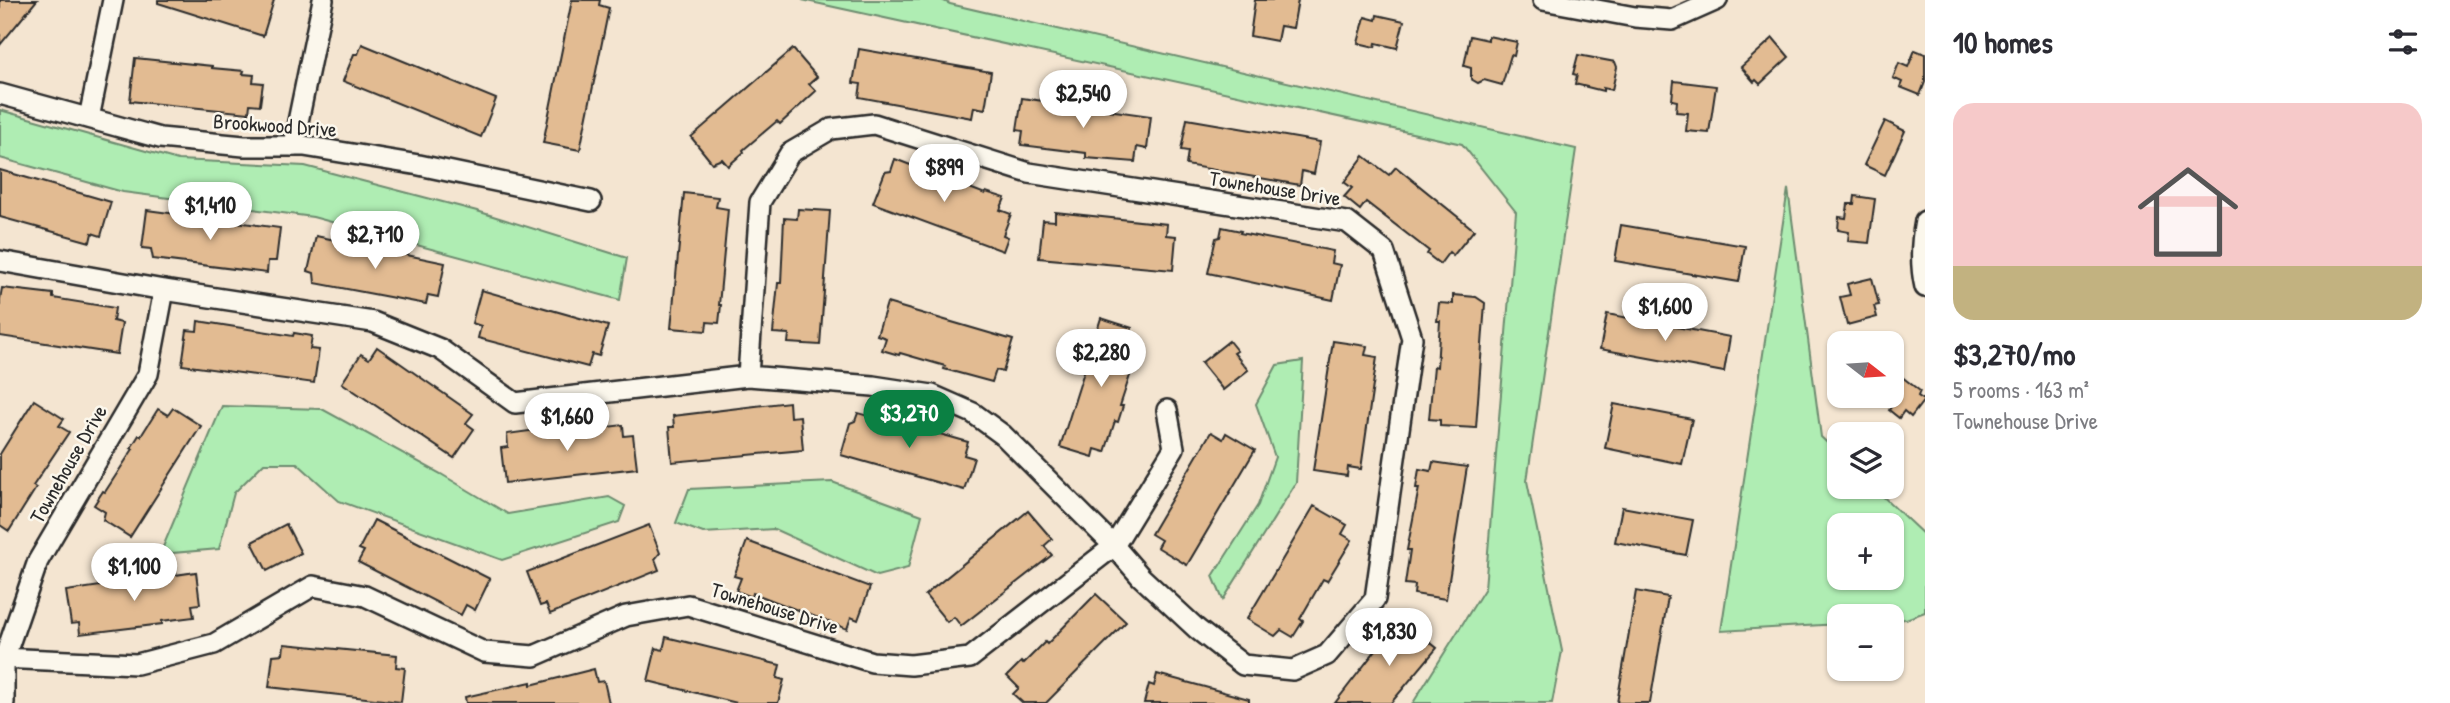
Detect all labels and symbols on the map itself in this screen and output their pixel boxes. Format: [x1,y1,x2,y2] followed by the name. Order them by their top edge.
[1026,71,1140,130] pin: $2,540
[212,106,338,144] street label: Brookwood Drive
[903,144,985,204] pin: $899
[1207,163,1343,213] street label: Townehouse Drive
[153,182,267,242] pin: $1,410
[318,212,432,271] pin: $2,710
[1608,284,1722,343] pin: $1,600
[1044,330,1158,389] pin: $2,280
[1827,331,1904,408] north arrow
[852,391,966,450] pin: $3,270
[510,393,624,453] pin: $1,660
[22,399,114,529] street label: Townehouse Drive
[77,544,191,603] pin: $1,100
[707,575,843,641] street label: Townehouse Drive
[1332,608,1446,668] pin: $1,830

